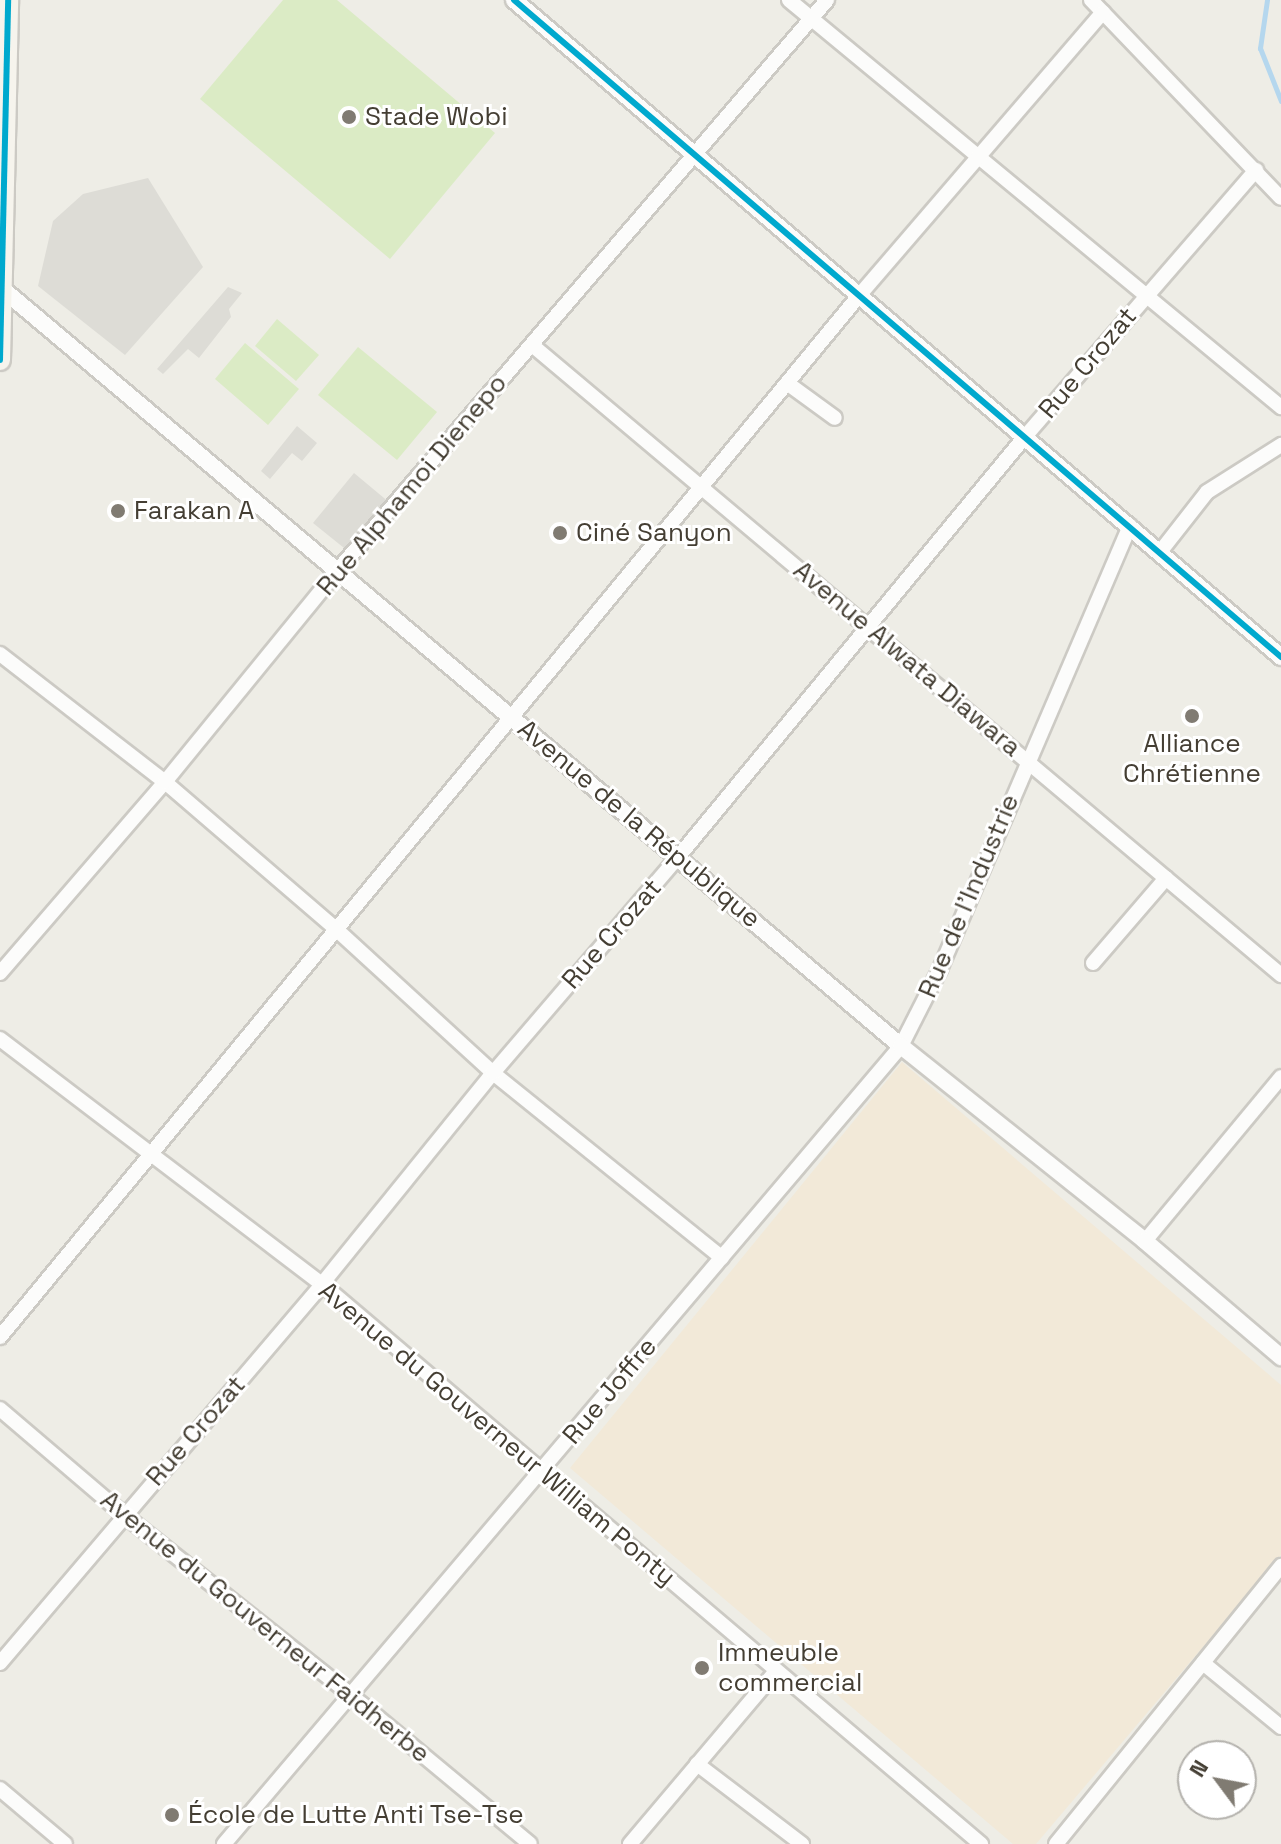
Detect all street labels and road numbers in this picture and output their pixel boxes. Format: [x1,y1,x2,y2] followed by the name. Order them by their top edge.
[1032,301,1144,425] street label: Rue Crozat
[310,368,514,602] street label: Rue Alphamoi Dienepo
[787,555,1027,763] street label: Avenue Alwata Diawara
[511,713,767,935] street label: Avenue de la République
[912,790,1026,1002] street label: Rue de l'Industrie
[556,873,668,995] street label: Rue Crozat
[312,1275,682,1593] street label: Avenue du Gouverneur William Ponty
[557,1331,663,1451] street label: Rue Joffre
[140,1370,252,1492] street label: Rue Crozat
[94,1484,436,1770] street label: Avenue du Gouverneur Faidherbe

